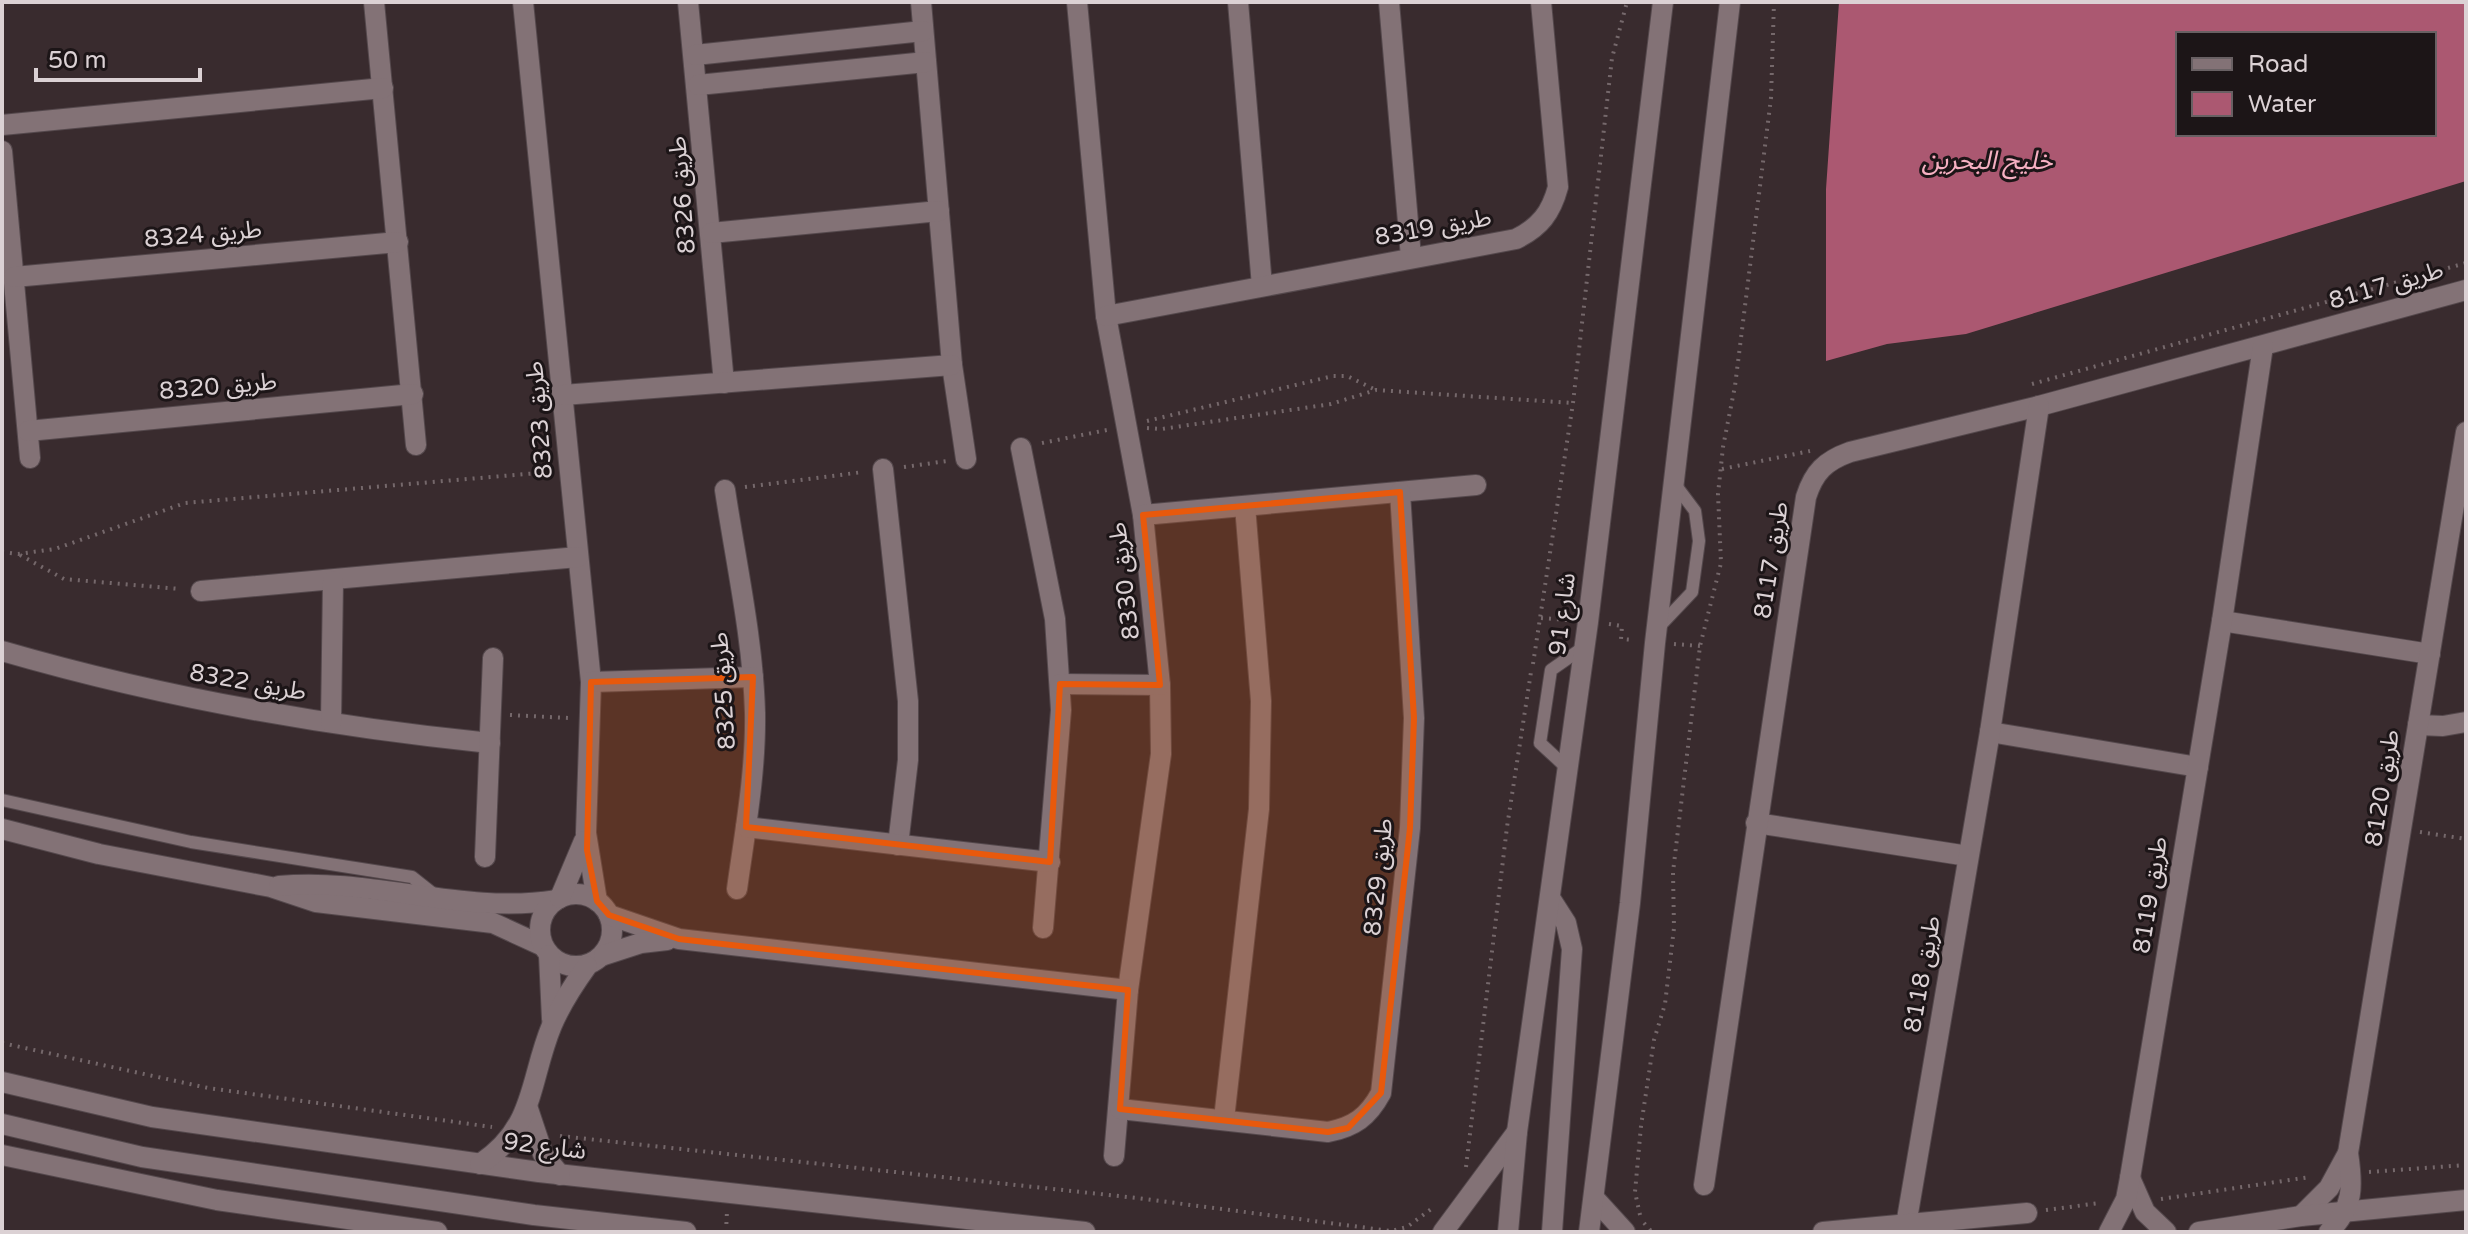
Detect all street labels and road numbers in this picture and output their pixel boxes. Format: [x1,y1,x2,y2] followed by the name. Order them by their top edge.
[663,135,702,255] street label: طريق 8326
[1372,203,1494,252] street label: طريق 8319
[143,215,263,254] street label: طريق 8324
[2325,255,2447,316] street label: طريق 8117
[520,360,559,480] street label: طريق 8323
[158,367,278,406] street label: طريق 8320
[1748,499,1795,621] street label: طريق 8117
[1103,521,1146,641] street label: طريق 8330
[1543,571,1584,657] street label: شارع 91
[705,631,742,751] street label: طريق 8325
[187,658,309,707] street label: طريق 8322
[2359,727,2406,849] street label: طريق 8120
[1358,817,1399,937] street label: طريق 8329
[2127,834,2174,956] street label: طريق 8119
[1898,913,1947,1035] street label: طريق 8118
[502,1127,588,1168] street label: شارع 92

